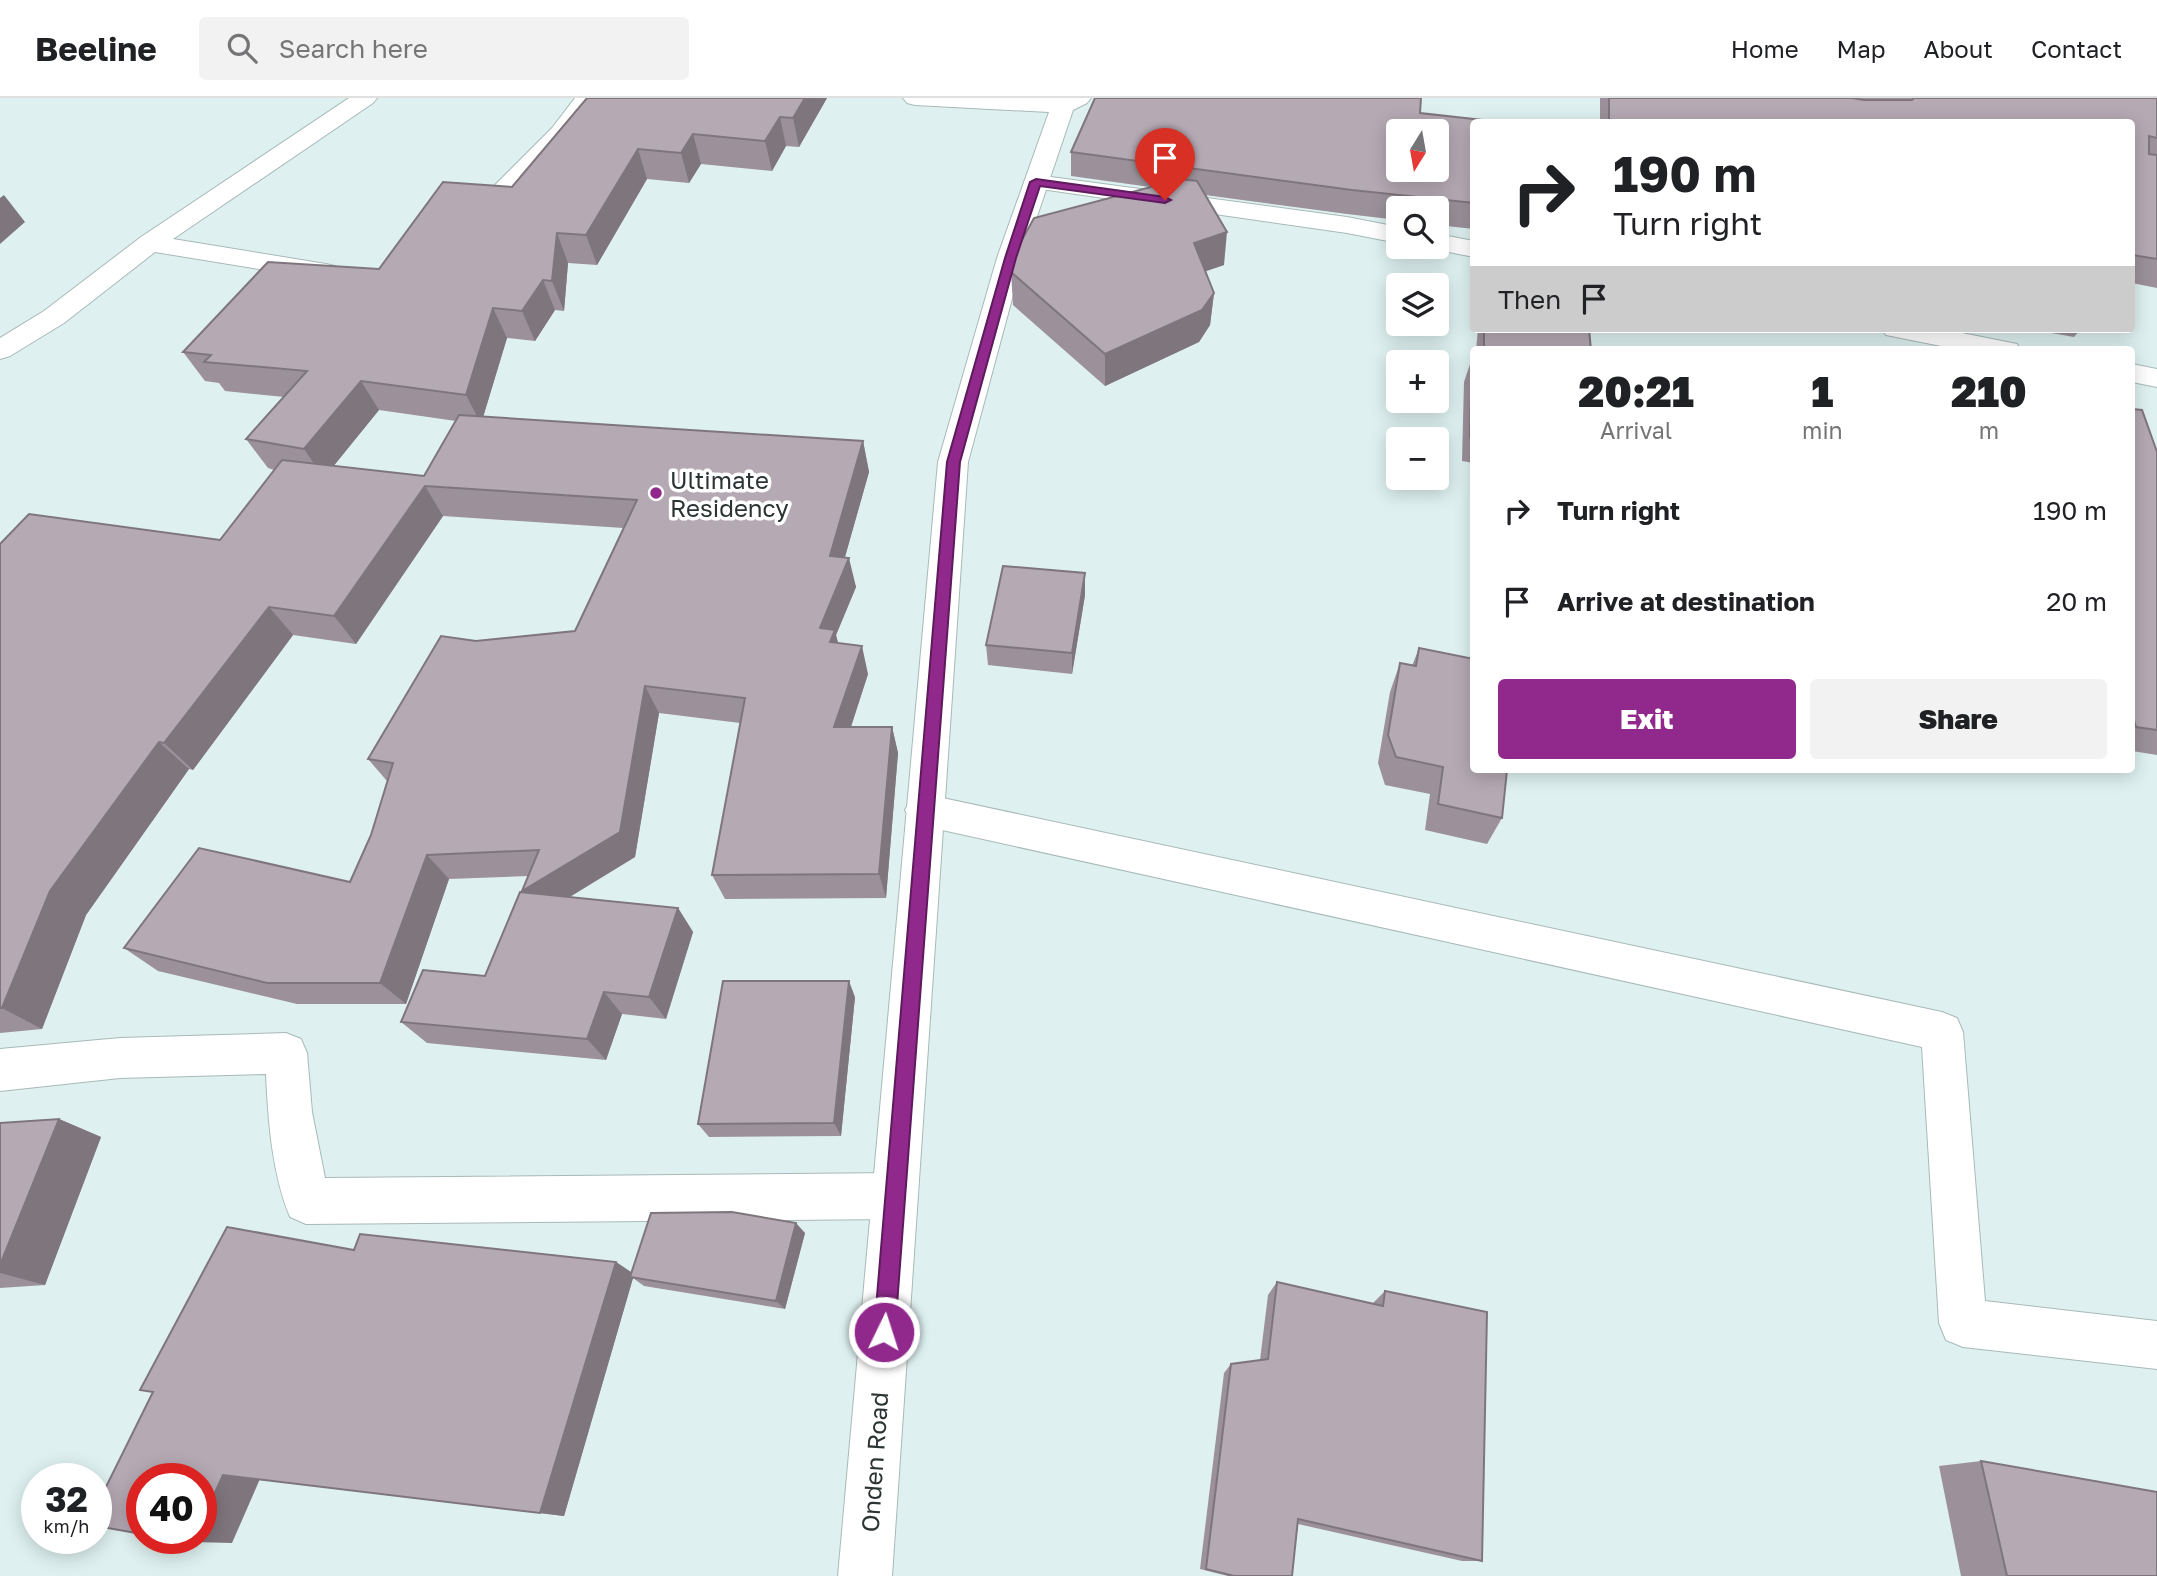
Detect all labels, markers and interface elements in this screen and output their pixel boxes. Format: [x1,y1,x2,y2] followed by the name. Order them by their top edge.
[199,17,689,80] search box
[35,29,157,68] text: Beeline
[223,29,261,67] icon: search
[279,33,428,64] text: Search here
[1731,34,1799,63] text: Home
[1837,34,1886,63] text: Map
[1924,34,1993,63] text: About
[2031,34,2122,63] text: Contact
[1386,119,1449,182] north arrow
[1386,119,1449,490] map controls
[1135,128,1195,200] pin
[1146,139,1184,177] icon: arrive
[1613,144,1756,203] text: 190 m
[1498,147,1589,238] icon: right
[1386,196,1449,259] button: search
[1613,204,1762,242] text: Turn right
[1386,273,1449,336] button: layers
[1575,280,1613,318] icon: arrive
[1498,284,1561,315] text: Then
[1386,350,1449,413] button: +
[1578,366,1694,416] text: 20:21
[1811,366,1834,416] text: 1
[1951,366,2027,416] text: 210
[1600,416,1672,444] text: Arrival
[1802,416,1843,444] text: min
[1979,416,1999,444] text: m
[1386,427,1449,490] button: −
[670,465,789,522] place label: Ultimate Residency
[648,485,664,501] marker: Ultimate Residency
[1498,492,1536,530] icon: right
[1557,495,1680,526] text: Turn right
[2033,495,2107,526] text: 190 m
[1498,583,1536,621] icon: arrive
[1557,586,1815,617] text: Arrive at destination
[2046,586,2107,617] text: 20 m
[1498,679,1796,759] button: Exit
[1810,679,2107,759] button: Share
[847,1295,921,1369] position arrow
[855,1391,893,1533] street label: Onden Road
[126,1463,217,1554] speed limit sign: 40
[45,1478,88,1520] text: 32
[44,1515,89,1537] text: km/h

